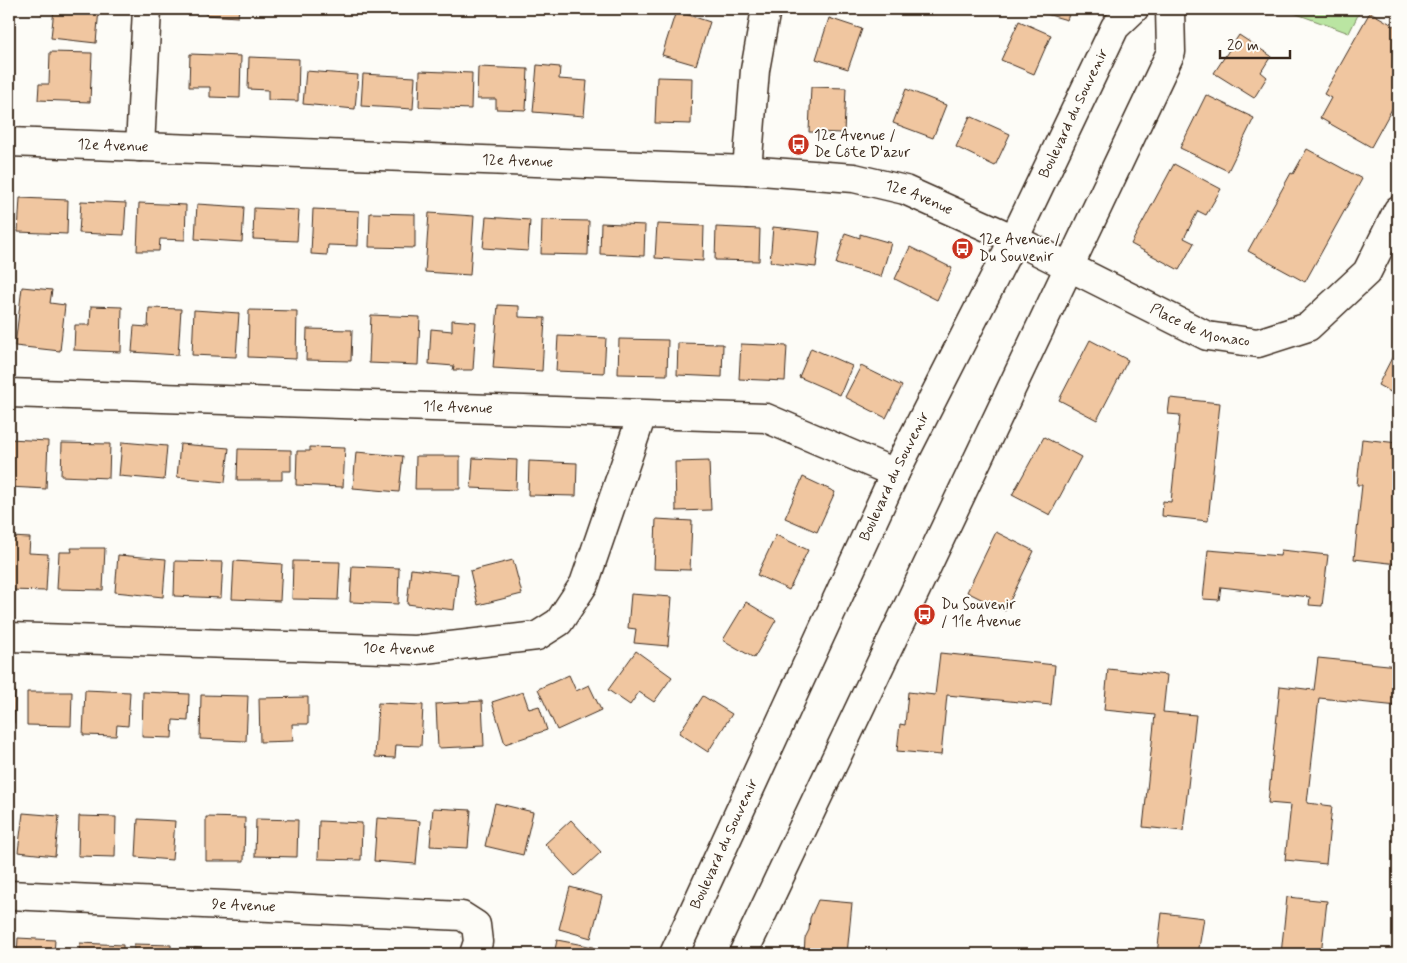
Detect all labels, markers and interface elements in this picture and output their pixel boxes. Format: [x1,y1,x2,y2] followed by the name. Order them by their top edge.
[1220,28,1290,60] scale bar
[1227,36,1259,56] text: 20 m
[1034,45,1113,182] street label: Boulevard du Souvenir
[814,126,911,163] place label: 12e Avenue / De Côte D'azur
[786,133,810,157] bus stop icon: 12e Avenue / De Côte D'azur
[77,135,149,157] street label: 12e Avenue
[482,150,554,173] street label: 12e Avenue
[883,176,956,220] street label: 12e Avenue
[979,230,1061,267] place label: 12e Avenue / Du Souvenir
[951,237,975,261] bus stop icon: 12e Avenue / Du Souvenir
[1147,299,1251,352] street label: Place de Monaco
[423,397,493,419] street label: 11e Avenue
[855,408,935,545] street label: Boulevard du Souvenir
[941,595,1022,632] place label: Du Souvenir / 11e Avenue
[913,602,937,626] bus stop icon: Du Souvenir / 11e Avenue
[363,638,436,660] street label: 10e Avenue
[686,776,763,913] street label: Boulevard du Souvenir
[211,894,276,917] street label: 9e Avenue

